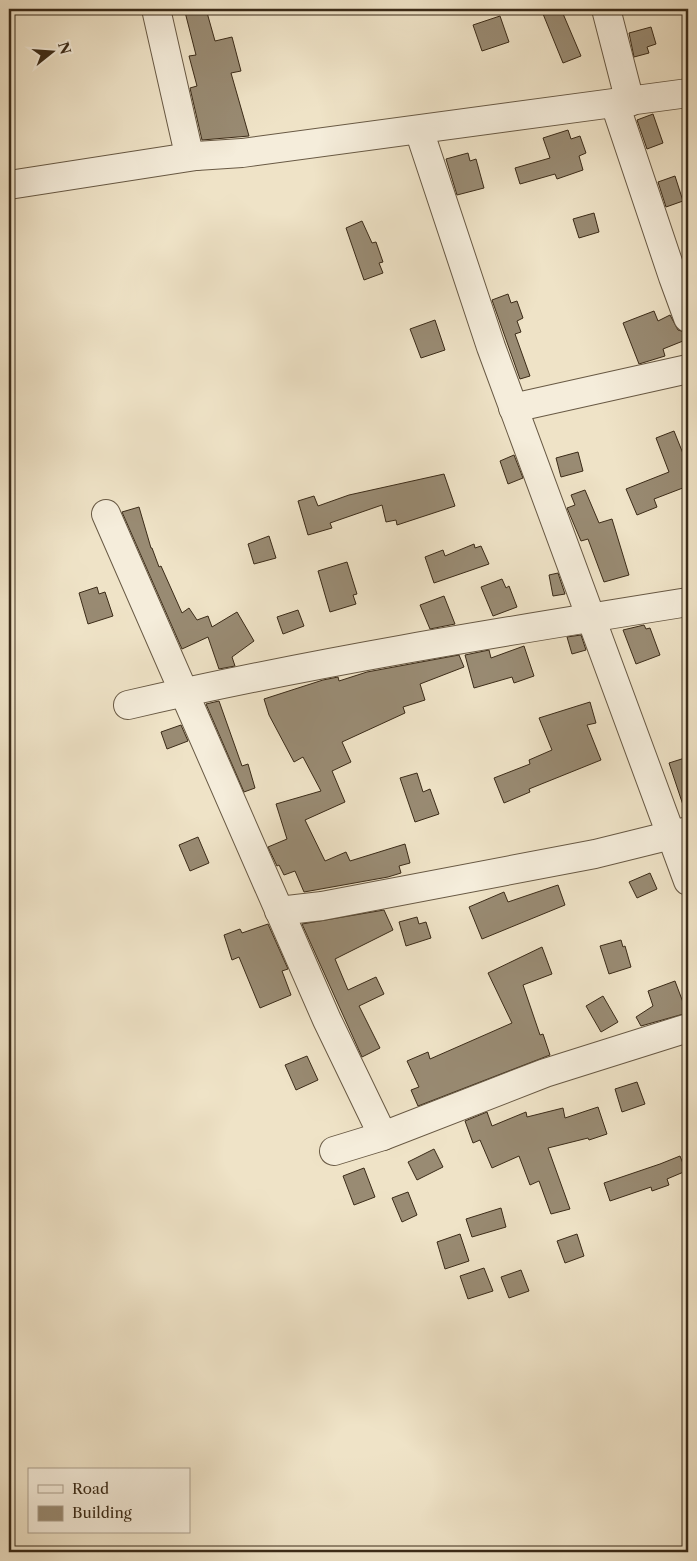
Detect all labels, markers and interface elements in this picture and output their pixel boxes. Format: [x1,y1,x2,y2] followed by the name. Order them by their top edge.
[28,28,78,78] north arrow
[54,40,75,57] text: N
[28,1468,190,1534] legend
[72,1479,109,1498] text: Road
[72,1503,132,1522] text: Building

